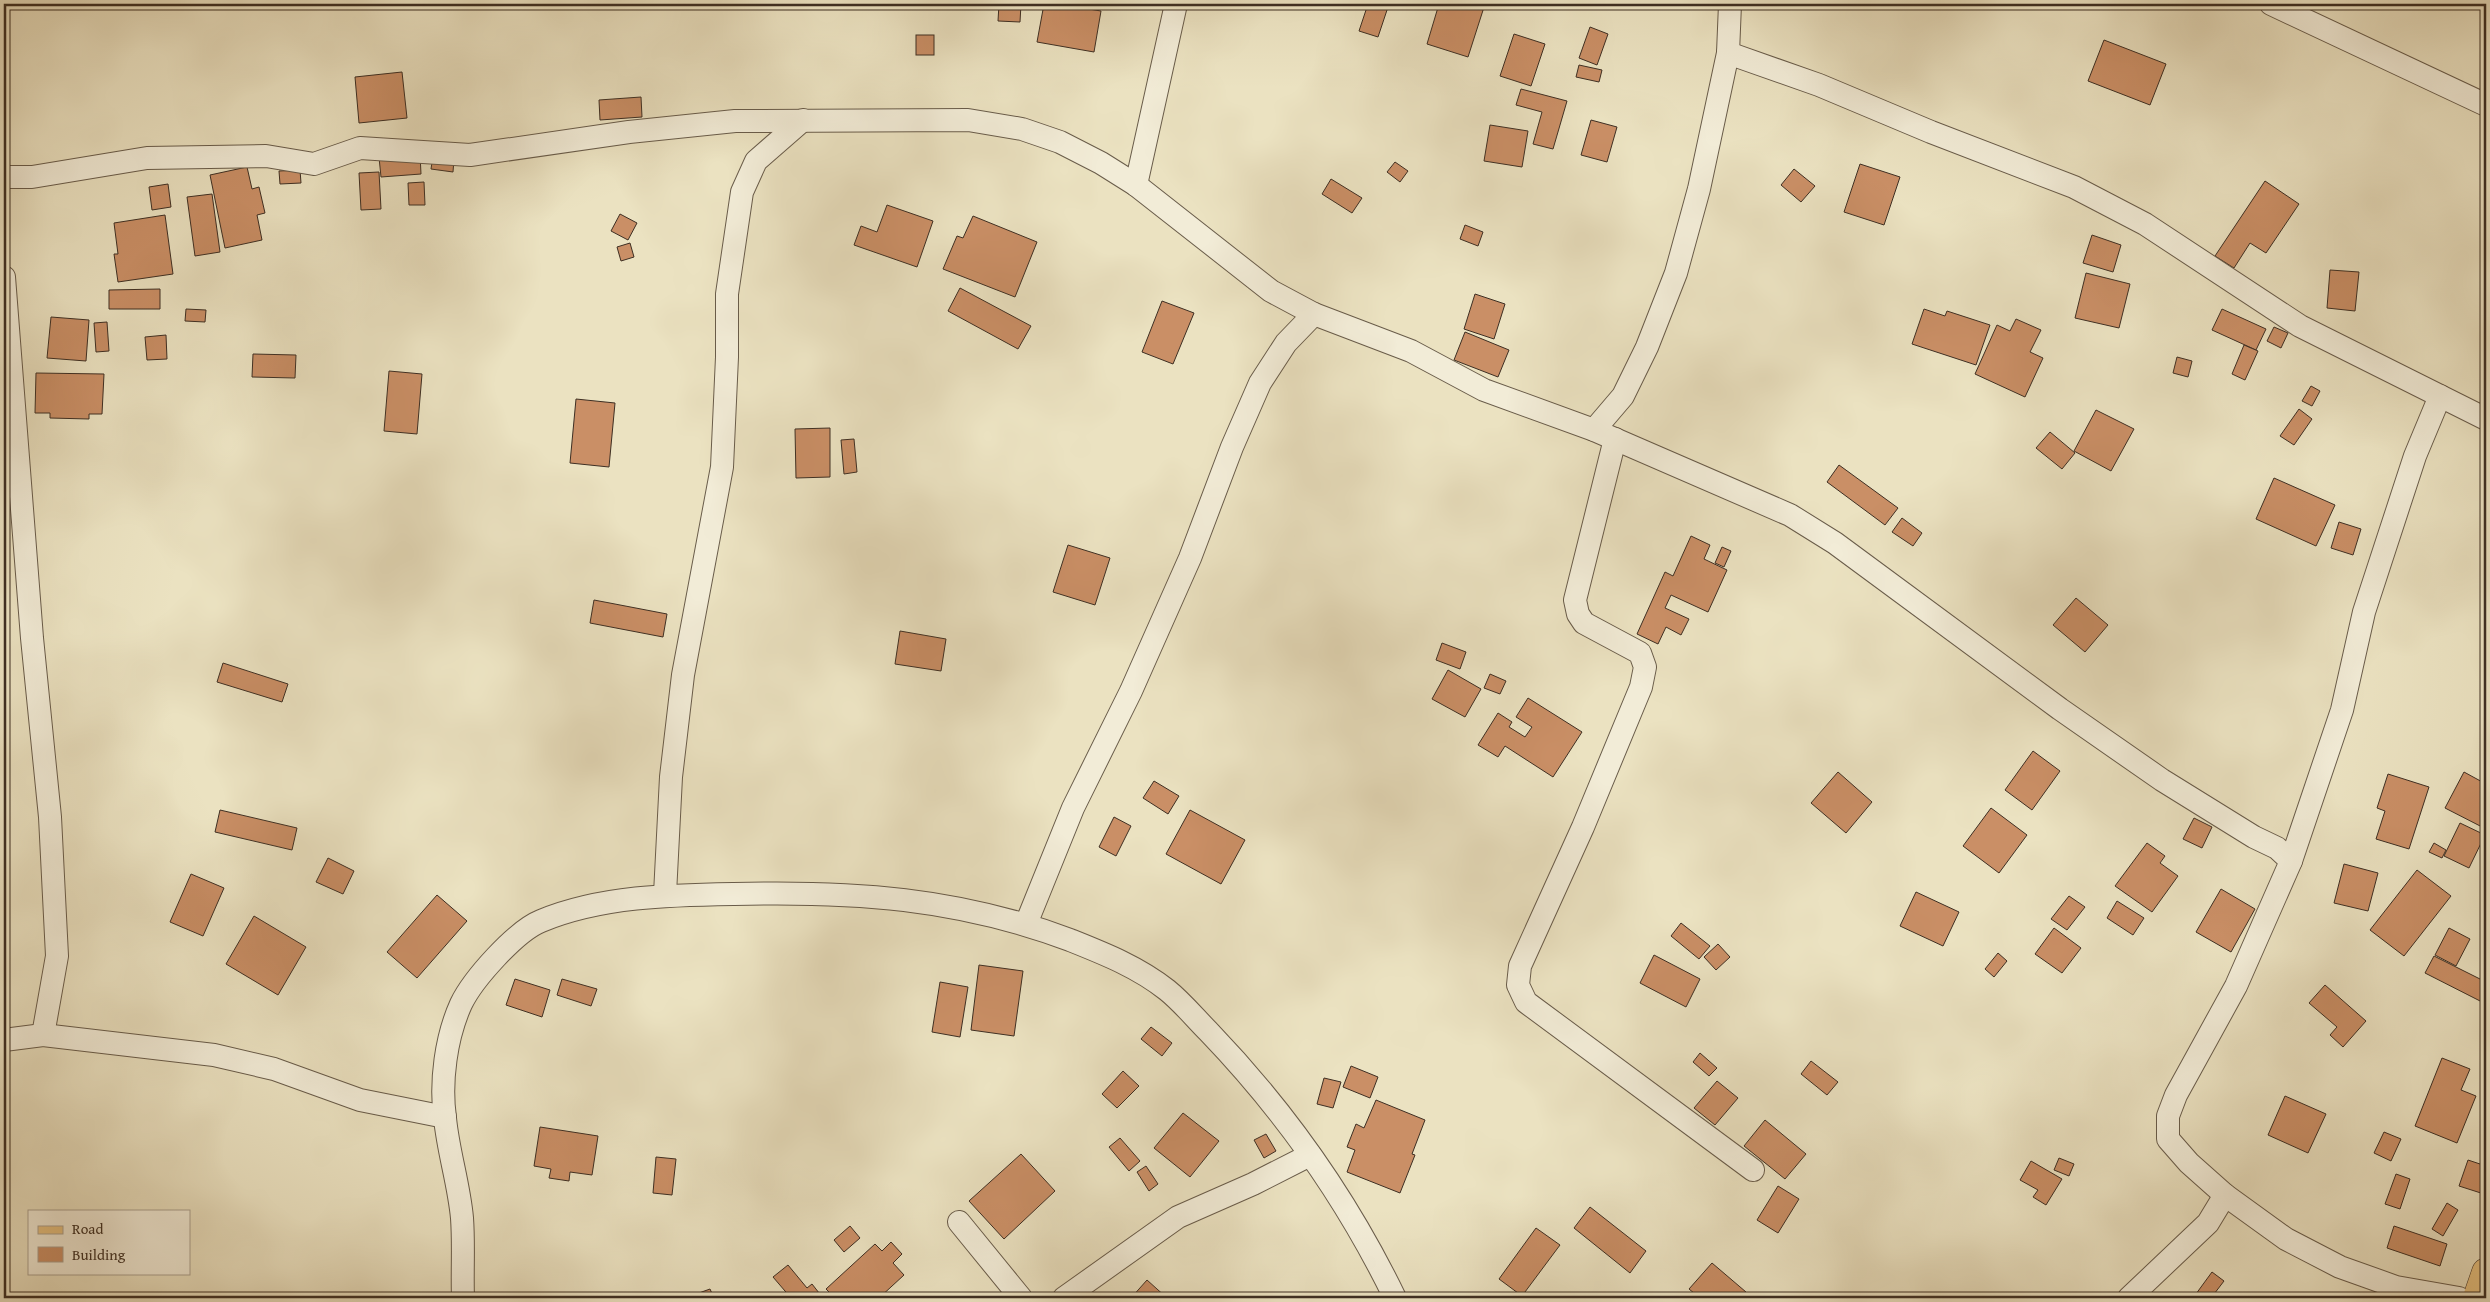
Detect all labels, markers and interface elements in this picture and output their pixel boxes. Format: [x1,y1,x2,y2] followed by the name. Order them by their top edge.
[28,1210,190,1274] legend
[72,1218,103,1239] text: Road
[72,1244,126,1265] text: Building

